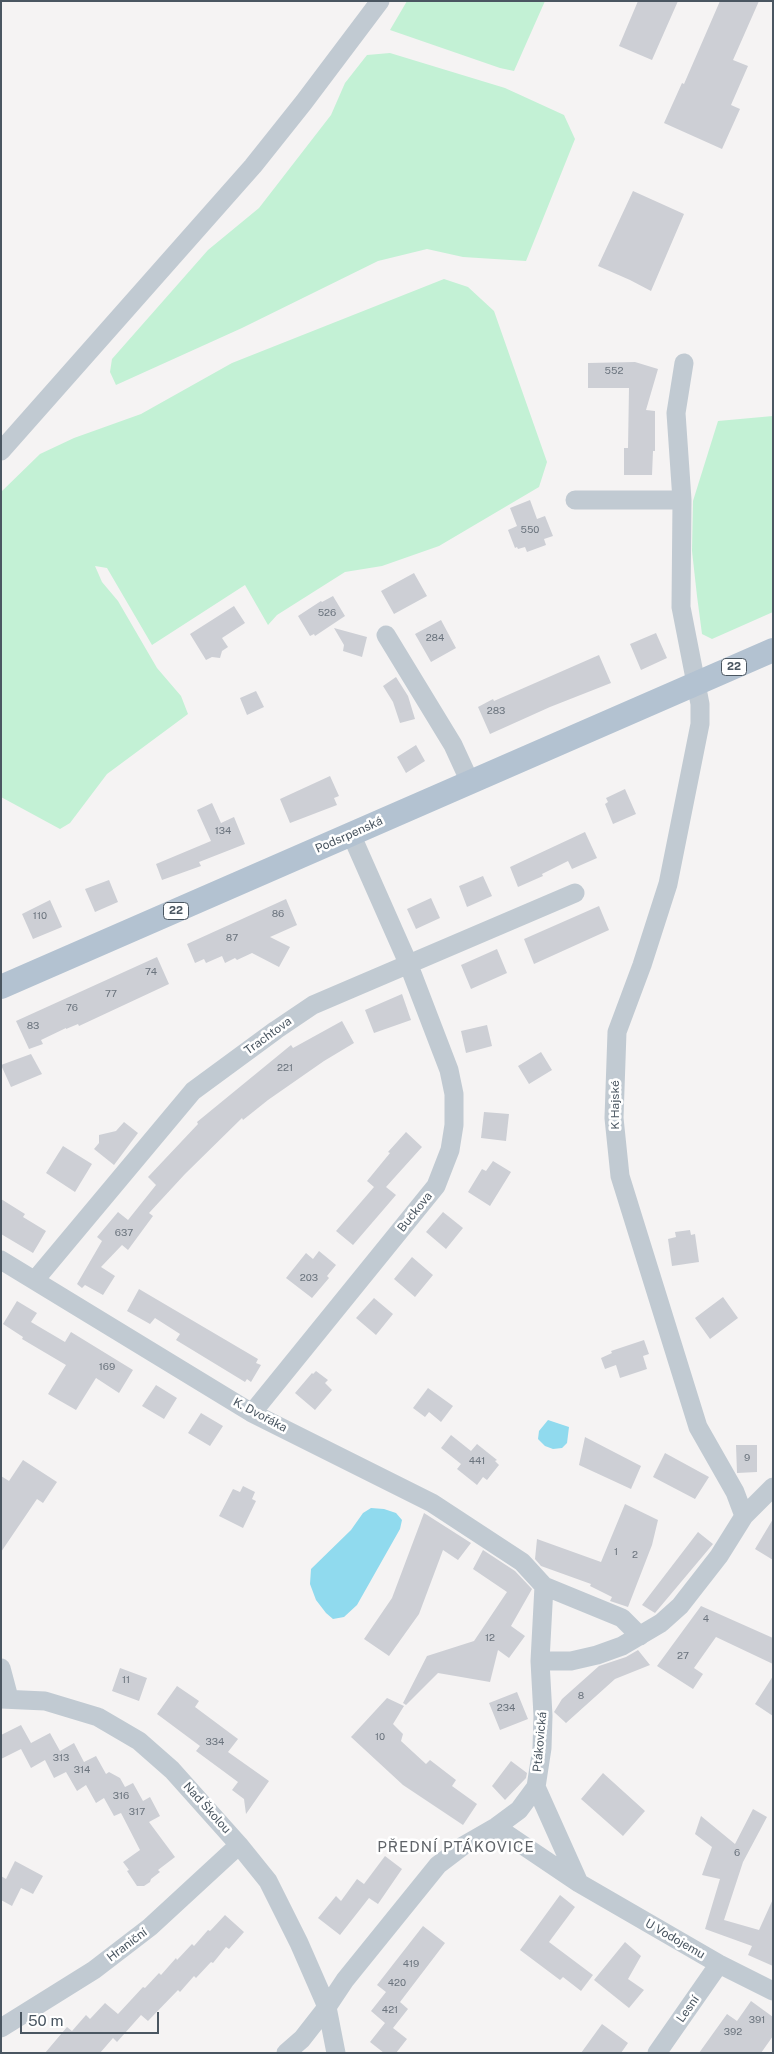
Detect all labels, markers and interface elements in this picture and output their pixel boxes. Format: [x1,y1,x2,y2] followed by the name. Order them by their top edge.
[605,365,623,377] house number: 552
[521,524,539,536] house number: 550
[318,607,336,619] house number: 526
[426,632,444,644] house number: 284
[722,659,746,676] road number: 22
[487,705,505,717] house number: 283
[313,814,385,856] street label: Podsrpenská
[215,825,231,837] house number: 134
[164,902,188,919] road number: 22
[272,908,284,920] house number: 86
[33,910,47,922] house number: 110
[226,932,238,944] house number: 87
[145,966,157,978] house number: 74
[105,988,117,1000] house number: 77
[66,1002,78,1014] house number: 76
[242,1014,294,1058] street label: Trachtova
[27,1020,39,1032] house number: 83
[277,1062,293,1074] house number: 221
[608,1080,622,1130] street label: K Hajské
[395,1189,435,1235] street label: Bučkova
[115,1227,133,1239] house number: 637
[300,1272,318,1284] house number: 203
[99,1361,115,1373] house number: 169
[231,1395,289,1435] street label: K. Dvořáka
[744,1452,750,1464] house number: 9
[469,1455,485,1467] house number: 441
[614,1546,618,1558] house number: 1
[632,1549,638,1561] house number: 2
[703,1613,709,1625] house number: 4
[485,1632,495,1644] house number: 12
[677,1650,689,1662] house number: 27
[122,1674,130,1686] house number: 11
[578,1690,584,1702] house number: 8
[497,1702,515,1714] house number: 234
[530,1711,550,1773] street label: Ptákovická
[375,1731,385,1743] house number: 10
[206,1736,224,1748] house number: 334
[53,1752,69,1764] house number: 313
[74,1764,90,1776] house number: 314
[180,1779,234,1837] street label: Nad Školou
[113,1790,129,1802] house number: 316
[129,1806,145,1818] house number: 317
[375,1838,537,1856] district label: PŘEDNÍ PTÁKOVICE
[734,1847,740,1859] house number: 6
[642,1916,708,1962] street label: U Vodojemu
[104,1925,150,1965] street label: Hraniční
[403,1958,419,1970] house number: 419
[388,1977,406,1989] house number: 420
[674,1993,702,2025] street label: Lesní
[22,2002,161,2034] scale bar
[382,2004,398,2016] house number: 421
[28,2012,63,2029] text: 50 m
[749,2014,765,2026] house number: 391
[724,2026,742,2038] house number: 392

